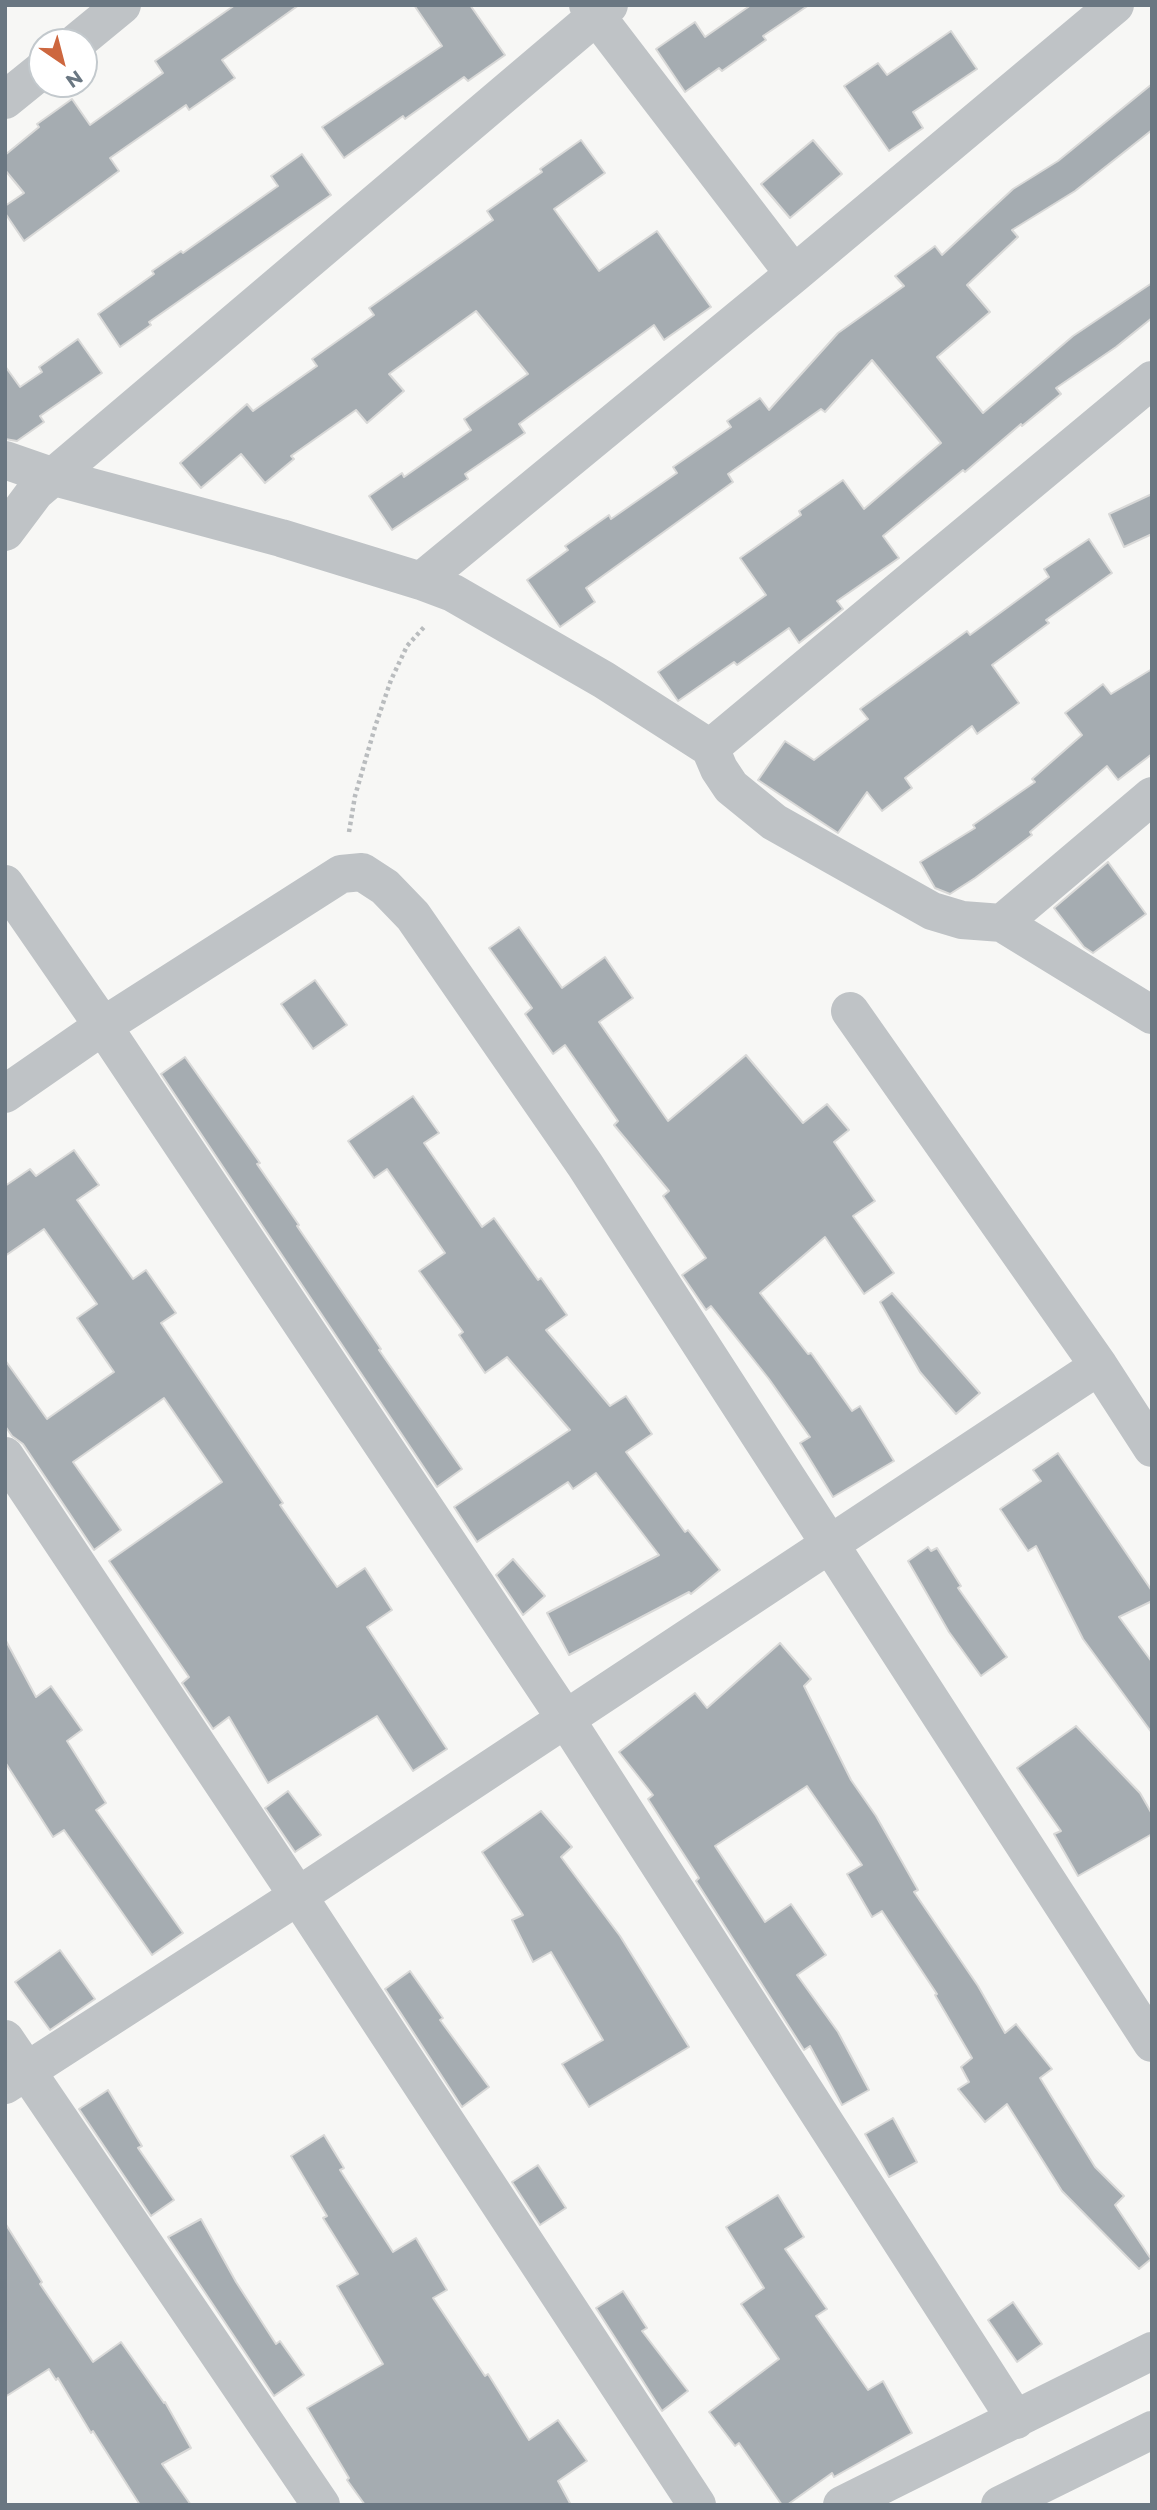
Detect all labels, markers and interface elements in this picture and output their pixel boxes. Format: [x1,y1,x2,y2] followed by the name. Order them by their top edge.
[28,28,98,98] north arrow
[61,65,87,93] text: N

